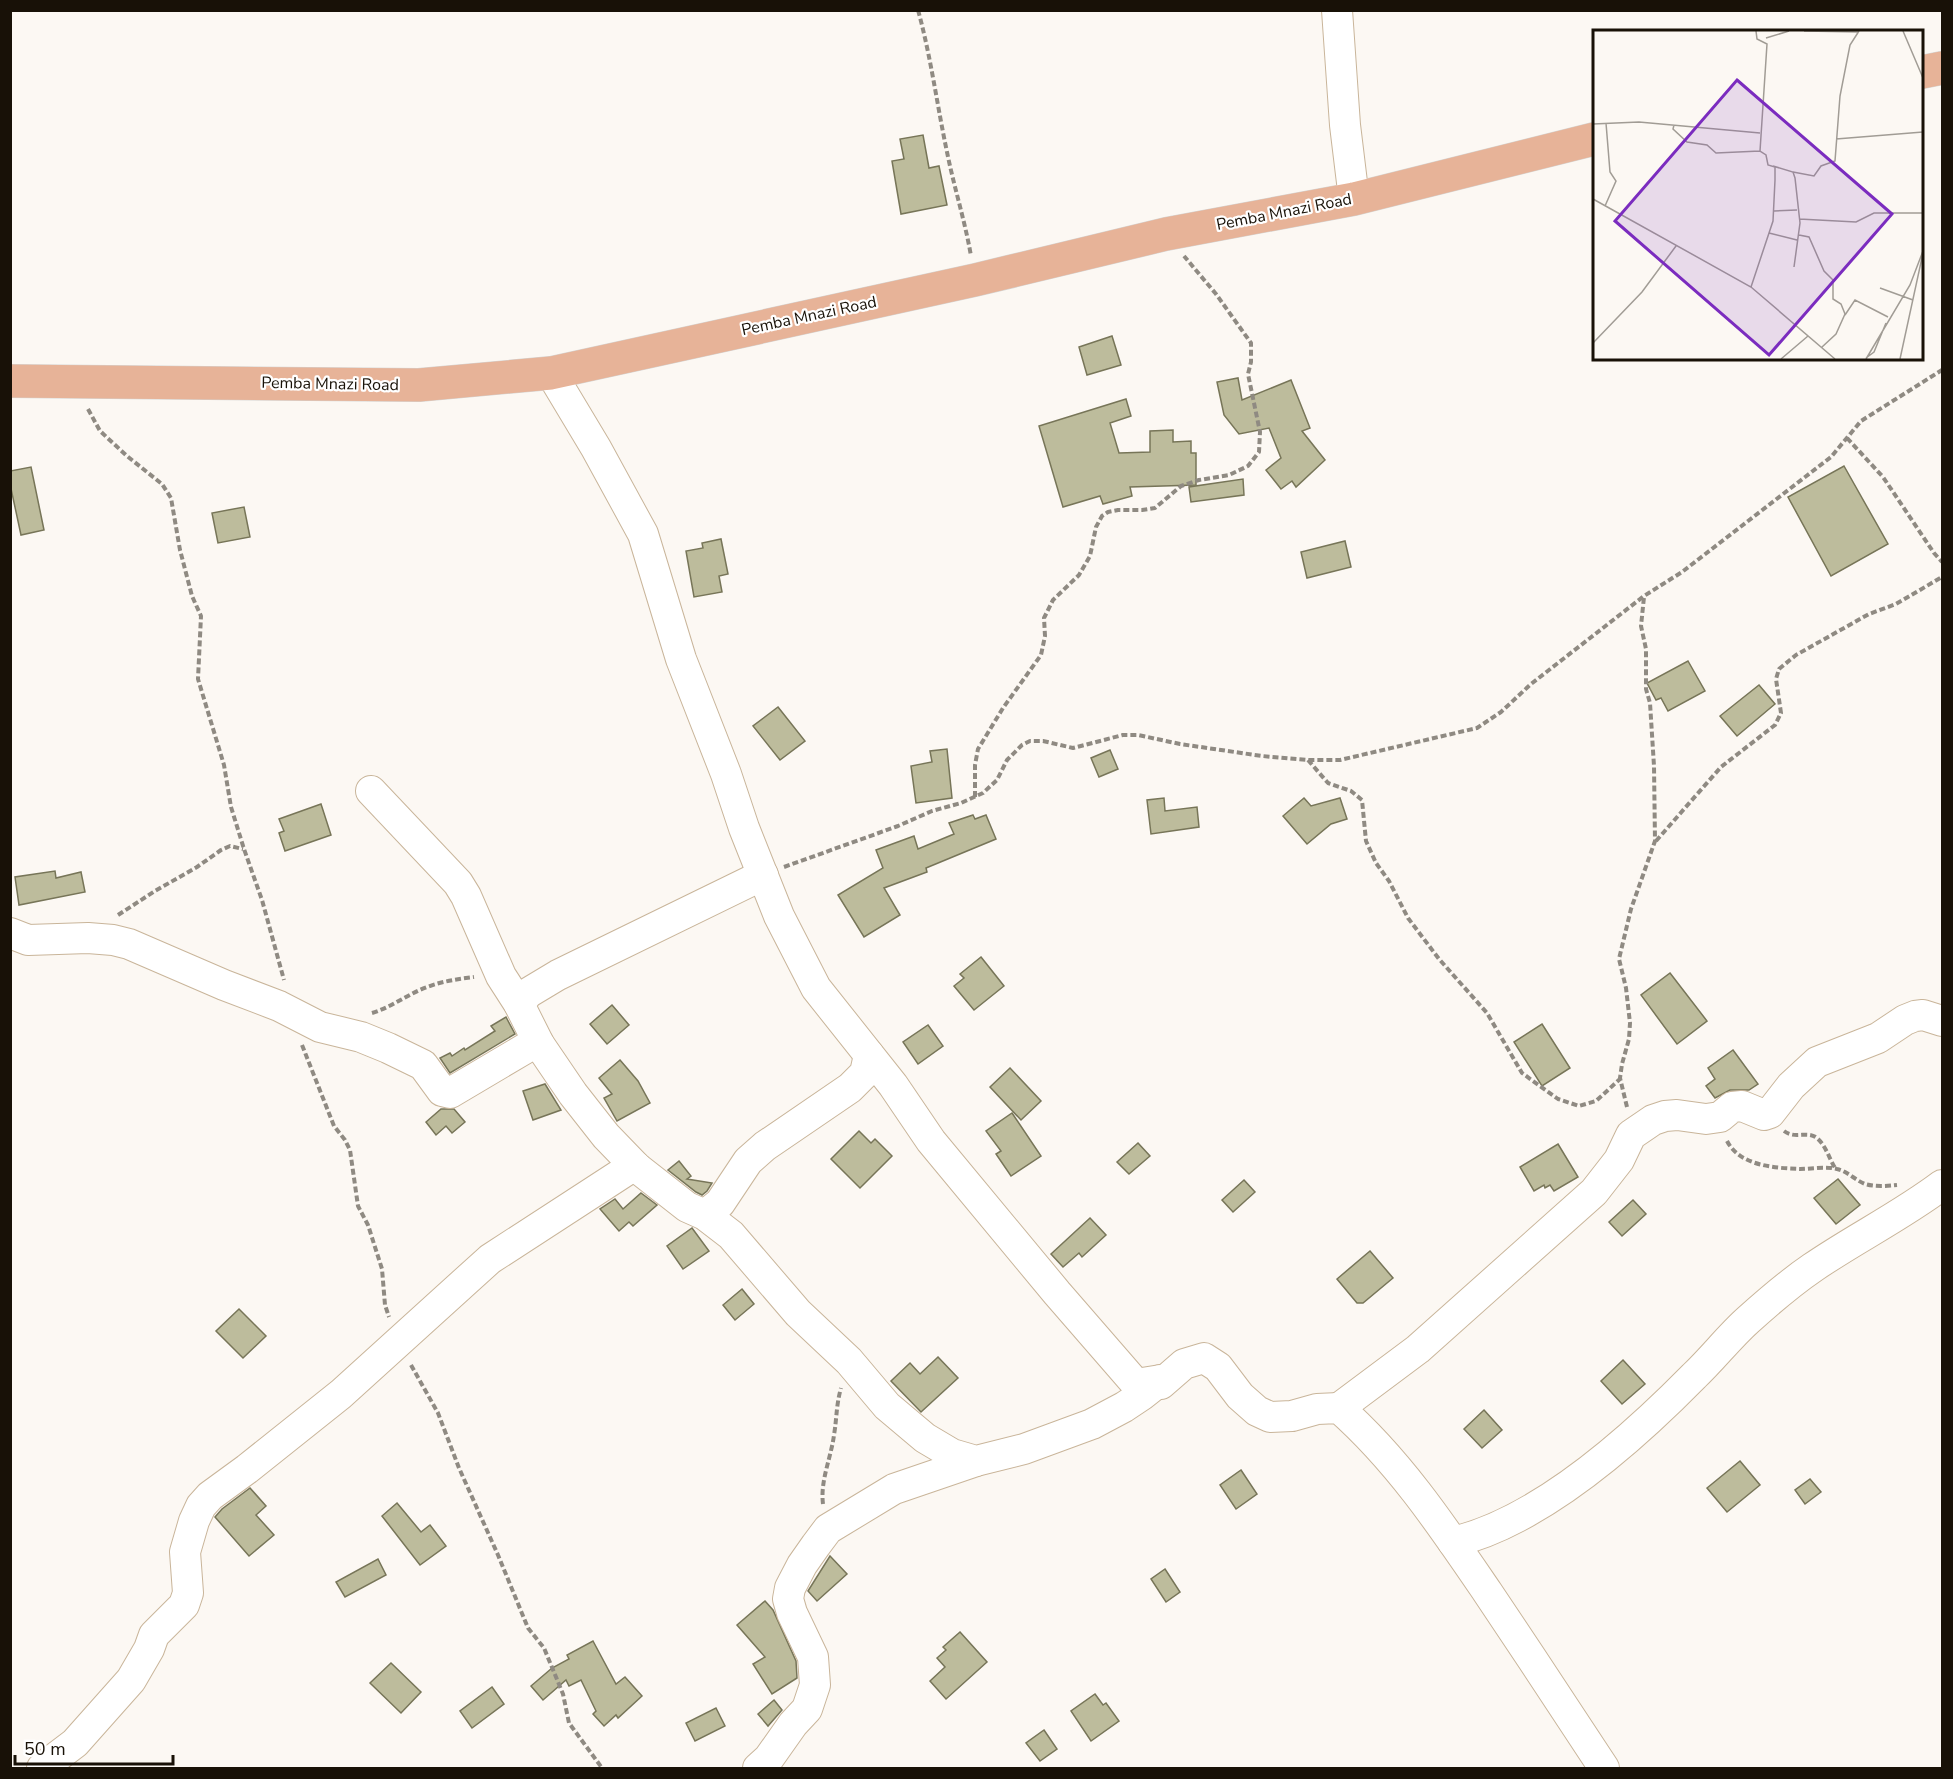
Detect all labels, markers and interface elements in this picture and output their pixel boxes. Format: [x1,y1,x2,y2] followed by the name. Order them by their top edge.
[1593,30,1923,360] inset map
[1214,188,1354,236] street label: Pemba Mnazi Road
[739,291,879,341] street label: Pemba Mnazi Road
[261,372,399,396] street label: Pemba Mnazi Road
[15,1728,172,1766] scale bar
[24,1737,66,1761] text: 50 m

